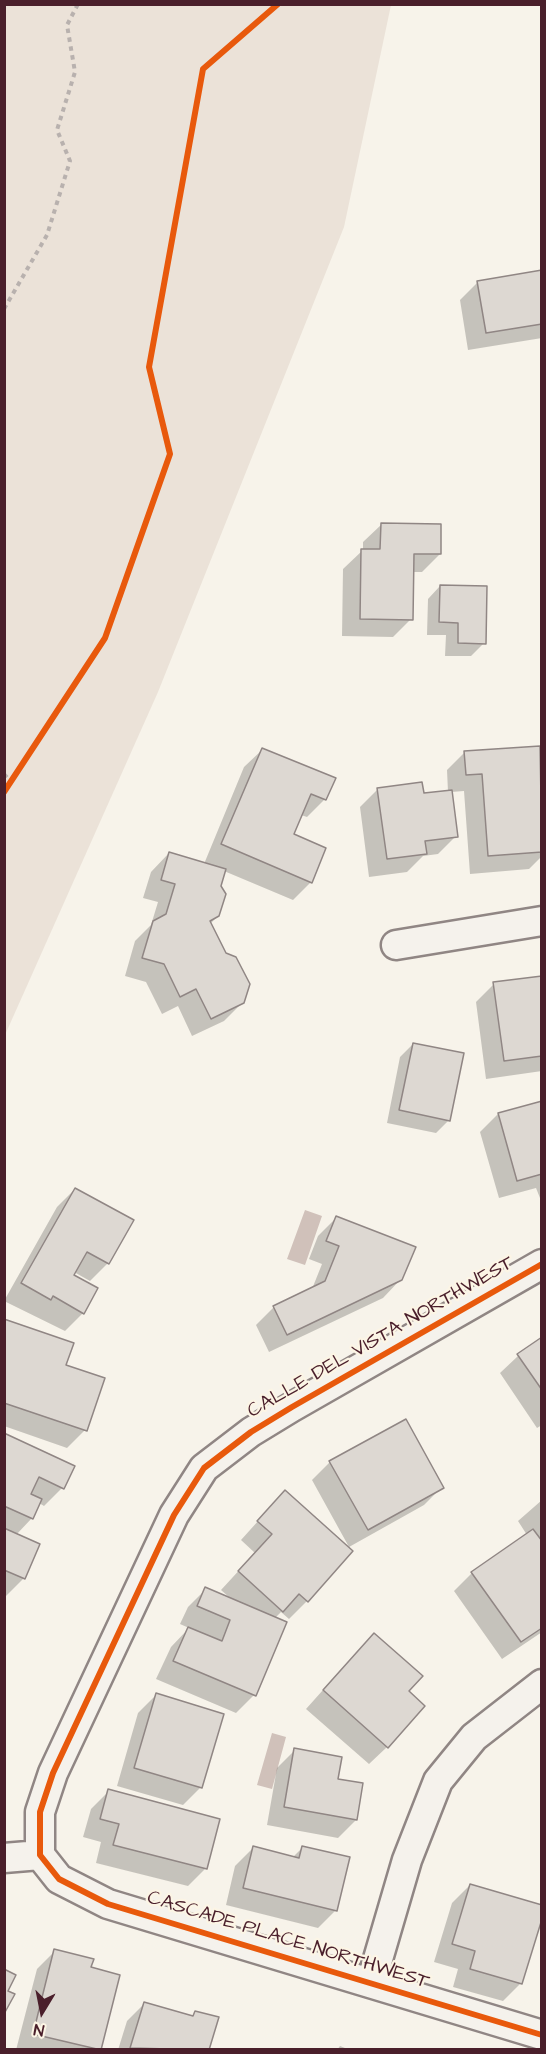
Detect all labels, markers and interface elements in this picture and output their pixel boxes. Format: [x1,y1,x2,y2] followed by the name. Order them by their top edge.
[244,1252,518,1424] street label: CALLE DEL VISTA NORTHWEST
[144,1887,432,1995] street label: CASCADE PLACE NORTHWEST
[12,1982,72,2042] north arrow
[32,2018,46,2041] text: N

